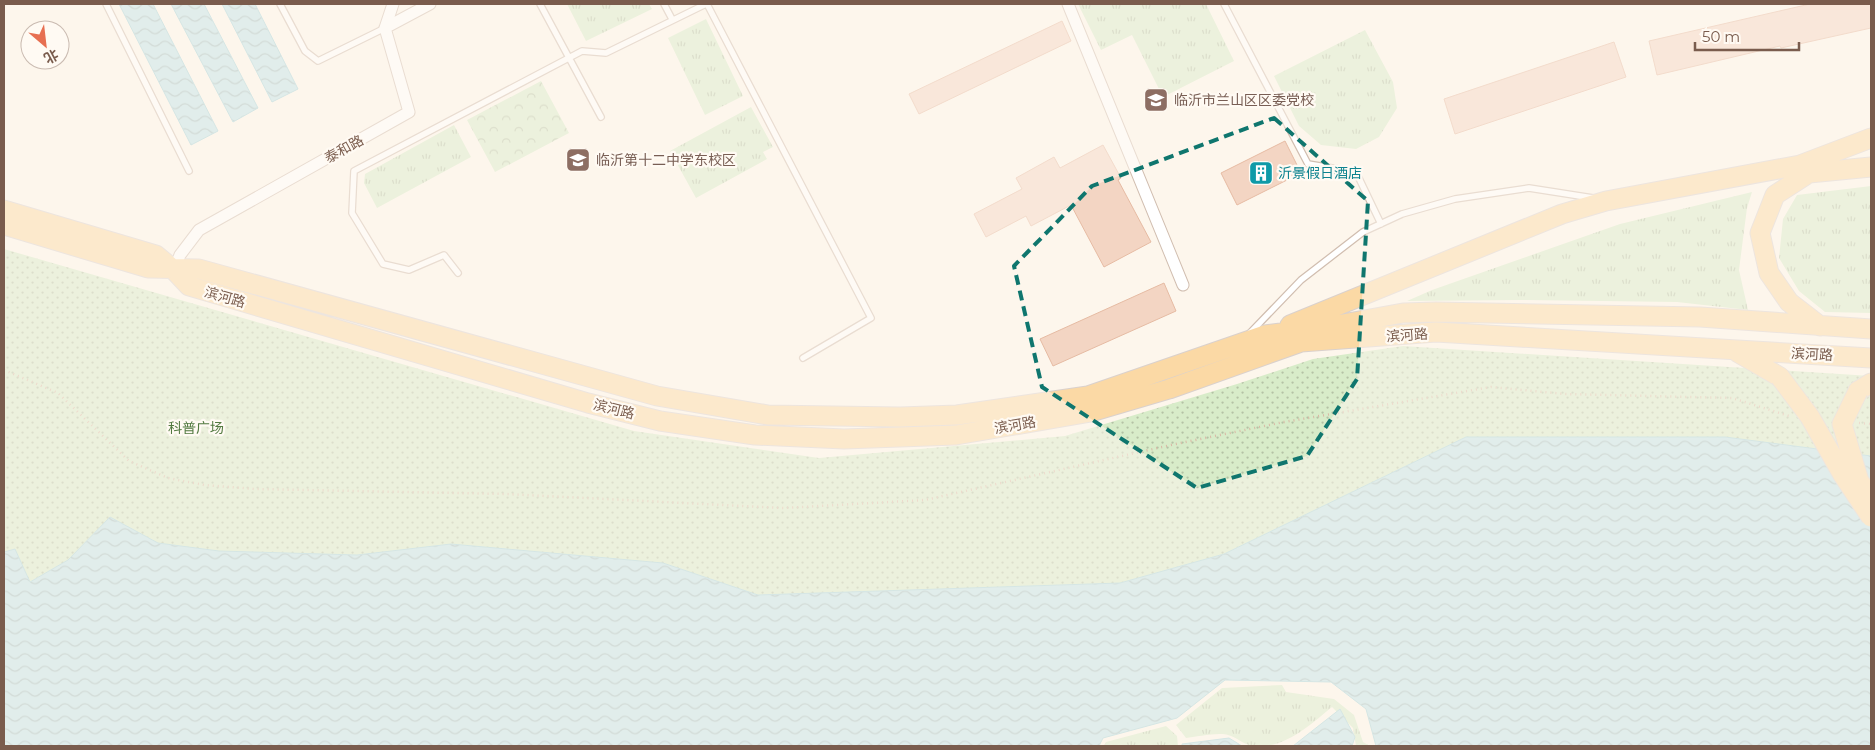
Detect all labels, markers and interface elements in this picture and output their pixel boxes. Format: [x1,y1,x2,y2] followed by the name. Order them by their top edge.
[20,20,70,70] north arrow
[1695,20,1799,52] scale bar
[1702,27,1740,46] text: 50 m
[41,45,62,68] text: 北
[1143,87,1169,113] school or university icon: 临沂市兰山区区委党校
[1174,91,1314,109] place label: 临沂市兰山区区委党校
[321,131,367,167] street label: 泰和路
[565,147,591,173] school or university icon: 临沂第十二中学东校区
[596,151,736,169] place label: 临沂第十二中学东校区
[1248,160,1274,186] building icon: 沂景假日酒店
[1278,164,1362,182] place label: 沂景假日酒店
[202,283,248,311] street label: 滨河路
[1385,325,1429,345] street label: 滨河路
[1791,344,1833,364] street label: 滨河路
[591,395,637,423] street label: 滨河路
[993,412,1037,438] street label: 滨河路
[168,419,224,437] park label: 科普广场

